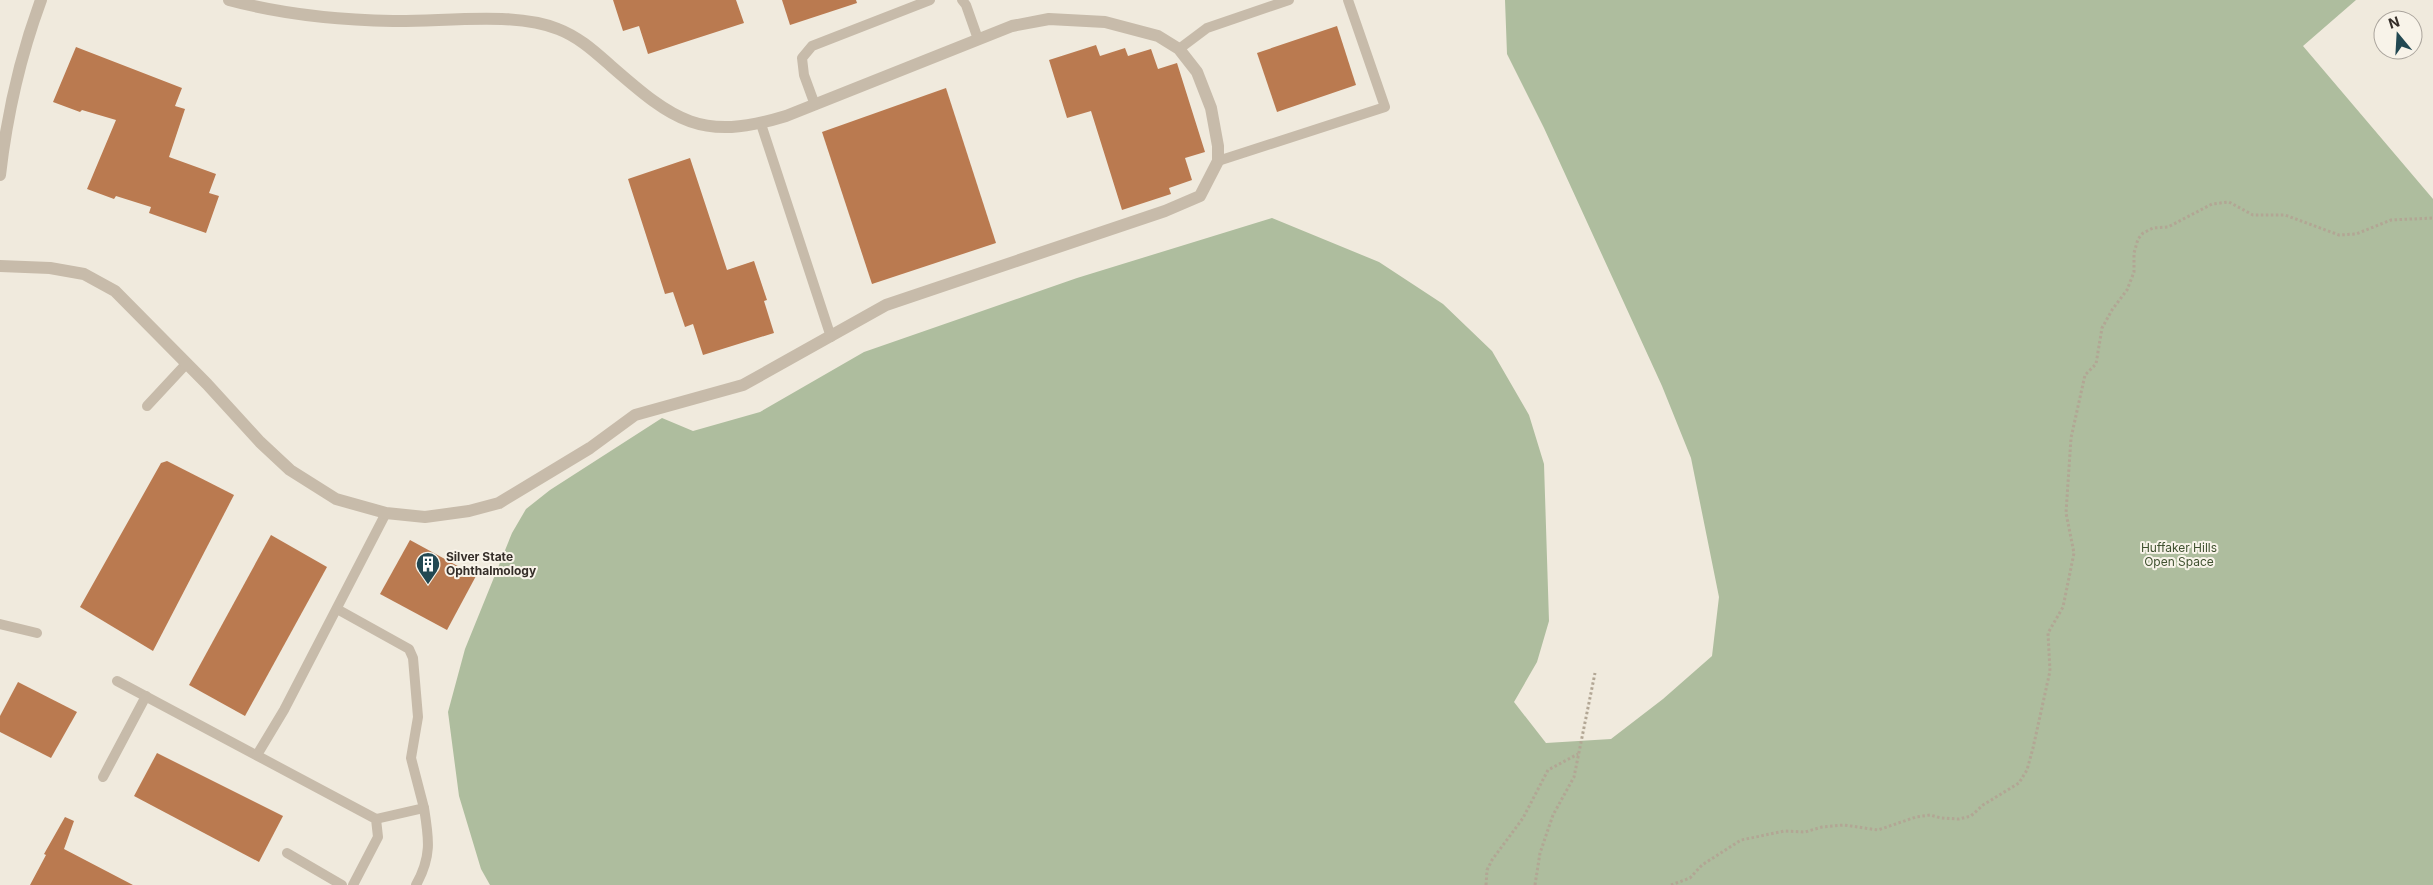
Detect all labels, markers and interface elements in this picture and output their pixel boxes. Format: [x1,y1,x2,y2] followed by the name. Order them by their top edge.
[2373,10,2423,60] north arrow
[2386,12,2402,32] text: N
[2141,540,2217,569] park label: Huffaker Hills Open Space
[446,549,537,578] place label: Silver State Ophthalmology
[415,551,441,585] building icon: Silver State Ophthalmology

